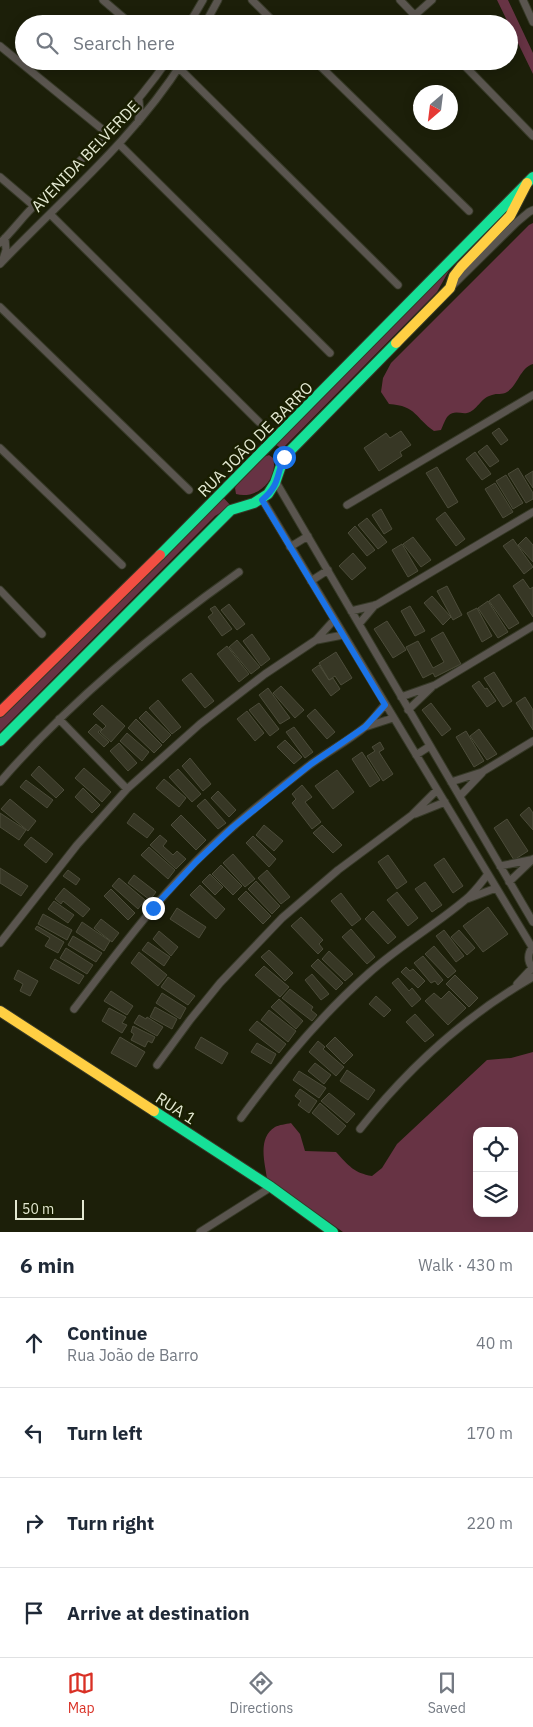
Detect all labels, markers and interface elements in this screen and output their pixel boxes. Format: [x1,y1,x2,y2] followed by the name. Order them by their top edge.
[15,15,518,70] search box
[33,29,61,57] icon: search
[73,31,175,55] text: Search here
[413,85,458,130] north arrow
[27,96,143,216] street label: AVENIDA BELVERDE
[193,377,317,501] street label: RUA JOÃO DE BARRO
[273,446,296,469] route start
[142,897,165,920] route end
[152,1088,200,1128] street label: RUA 1
[473,1127,518,1217] map controls
[473,1127,518,1172] button: locate
[473,1172,518,1217] button: layers
[15,1197,84,1220] scale bar
[22,1200,54,1218] text: 50 m
[20,1251,75,1279] text: 6 min
[418,1255,513,1275] text: Walk · 430 m
[67,1321,147,1345] text: Continue
[20,1329,48,1357] icon: ahead
[476,1333,513,1353] text: 40 m
[67,1345,199,1365] text: Rua João de Barro
[20,1419,48,1447] icon: left
[67,1421,143,1445] text: Turn left
[466,1423,513,1443] text: 170 m
[20,1509,48,1537] icon: right
[67,1511,154,1535] text: Turn right
[466,1513,513,1533] text: 220 m
[20,1599,48,1627] icon: arrive
[67,1601,250,1625] text: Arrive at destination
[67,1669,95,1717] tab: Map
[230,1669,293,1717] tab: Directions
[428,1669,466,1717] tab: Saved

